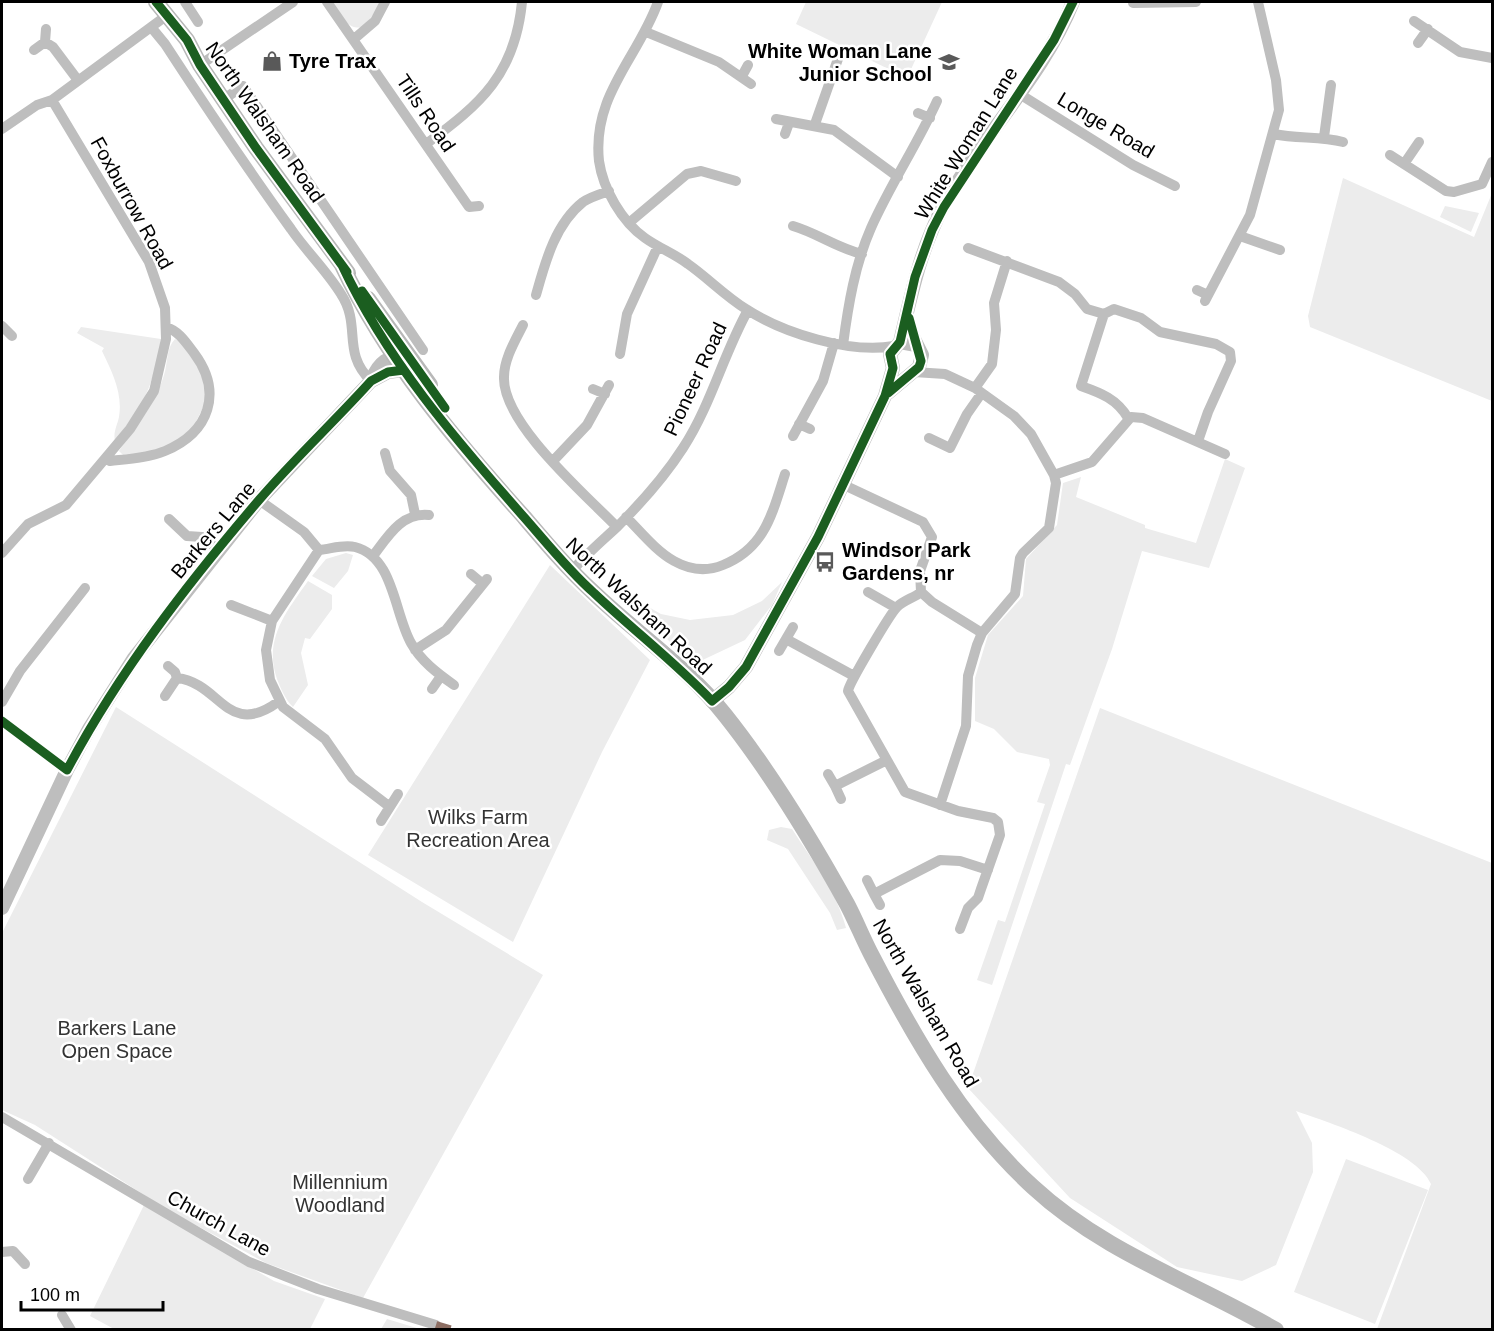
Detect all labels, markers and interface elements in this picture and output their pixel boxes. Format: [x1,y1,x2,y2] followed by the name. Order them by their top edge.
[201,38,329,206] street label: North Walsham Road
[748,40,932,85] place label: White Woman Lane Junior School
[260,49,284,73] shop icon: Tyre Trax
[289,50,376,72] place label: Tyre Trax
[937,50,961,74] school or university icon: White Woman Lane Junior School
[910,63,1022,223] street label: White Woman Lane
[392,70,460,156] street label: Tills Road
[1054,88,1158,162] street label: Longe Road
[87,133,177,273] street label: Foxburrow Road
[659,319,731,439] street label: Pioneer Road
[166,477,260,583] street label: Barkers Lane
[562,533,716,679] street label: North Walsham Road
[842,539,972,584] place label: Windsor Park Gardens, nr
[813,550,837,574] bus stop icon: Windsor Park Gardens, nr
[406,806,551,851] park label: Wilks Farm Recreation Area
[869,915,983,1091] street label: North Walsham Road
[58,1017,176,1062] park label: Barkers Lane Open Space
[292,1171,388,1216] park label: Millennium Woodland
[164,1186,274,1260] street label: Church Lane
[21,1274,164,1312] scale bar
[30,1285,80,1305] text: 100 m

